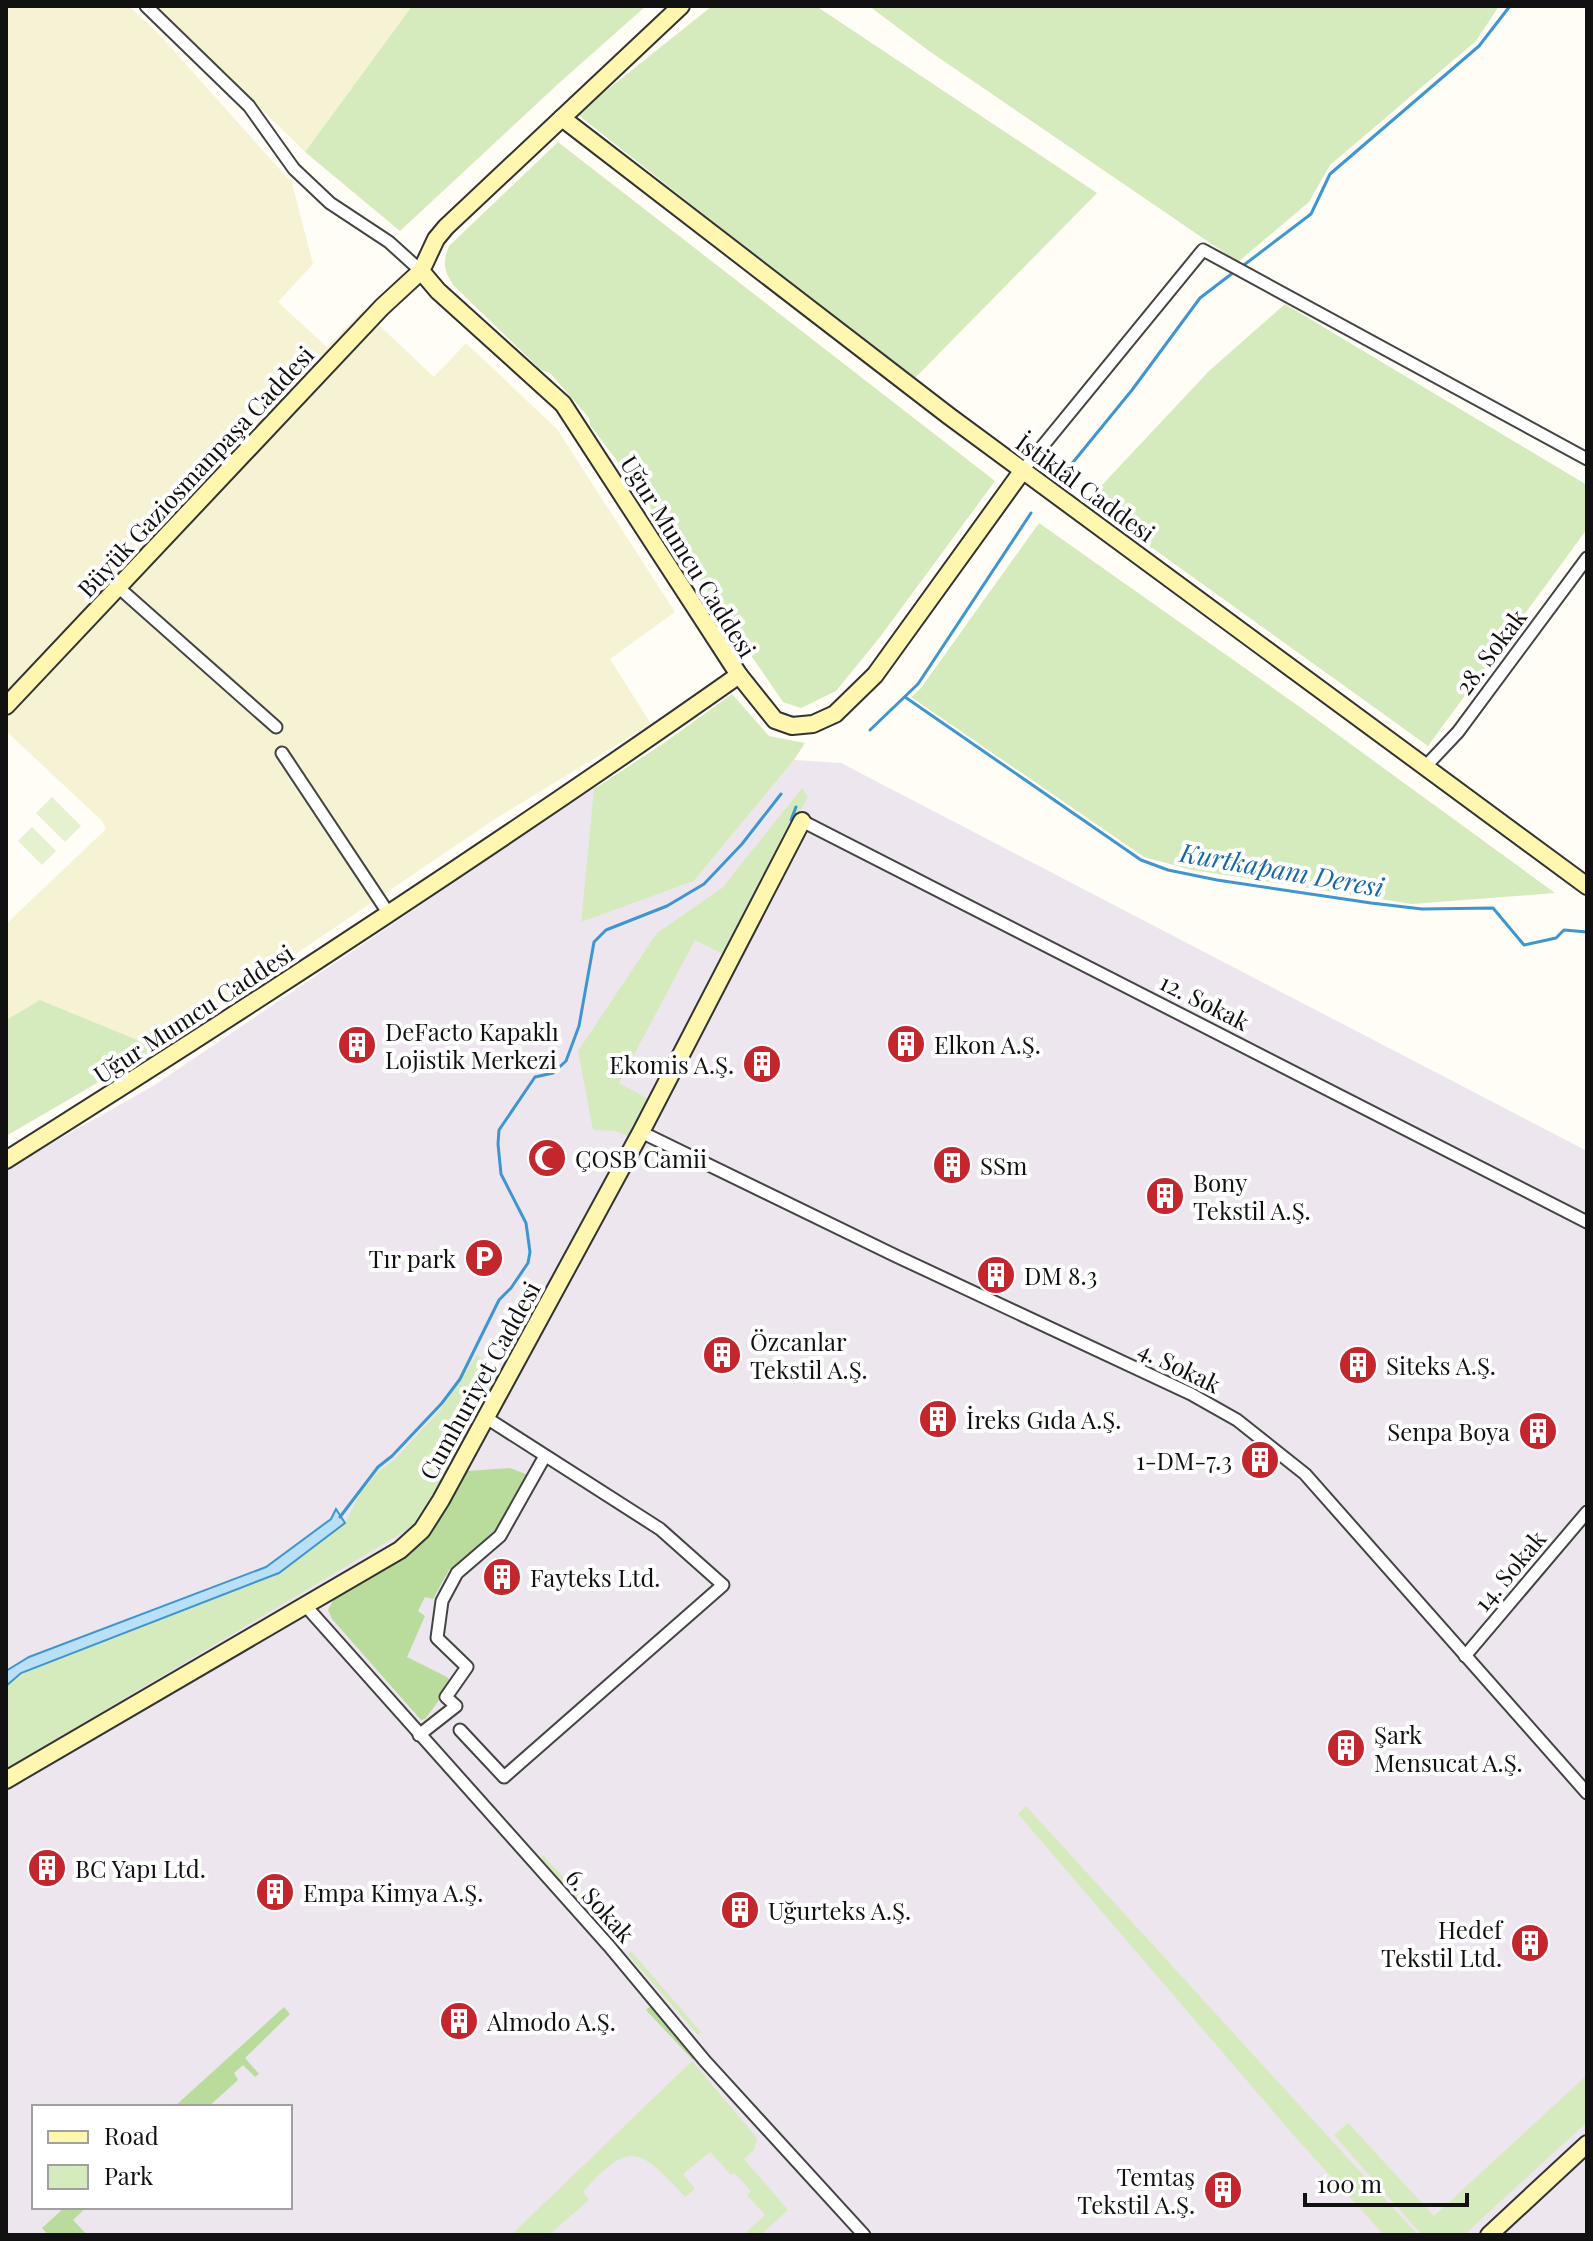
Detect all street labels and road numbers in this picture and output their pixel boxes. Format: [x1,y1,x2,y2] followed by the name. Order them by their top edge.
[70,338,320,604] street label: Büyük Gaziosmanpaşa Caddesi
[1010,426,1162,548] street label: İstiklâl Caddesi
[614,449,764,663] street label: Uğur Mumcu Caddesi
[1447,601,1533,701] street label: 28. Sokak
[87,936,299,1090] street label: Uğur Mumcu Caddesi
[1155,965,1256,1037] street label: 12. Sokak
[411,1275,547,1485] street label: Cumhuriyet Caddesi
[1133,1332,1227,1400] street label: 4. Sokak
[1466,1522,1553,1617] street label: 14. Sokak
[560,1861,643,1949] street label: 6. Sokak

